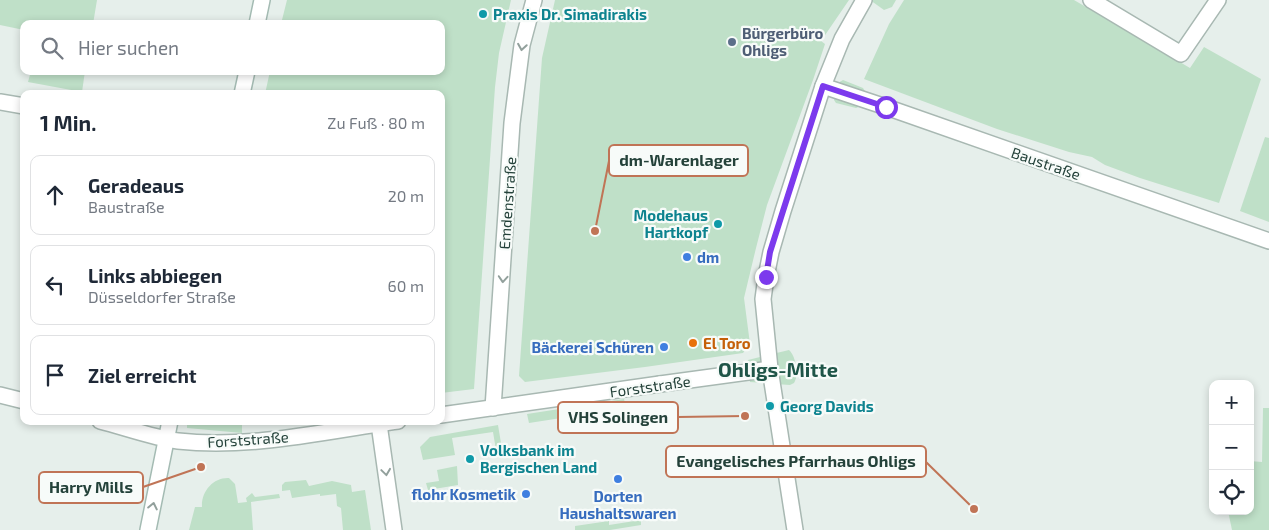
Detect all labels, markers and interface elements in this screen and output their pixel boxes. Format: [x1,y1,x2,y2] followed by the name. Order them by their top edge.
[493,5,647,23] place label: Praxis Dr. Simadirakis
[477,8,489,20] marker: Praxis Dr. Simadirakis
[20,20,445,75] search box
[742,24,823,59] place label: Bürgerbüro Ohligs
[38,34,66,62] icon: search
[78,36,179,59] text: Hier suchen
[726,36,738,48] marker: Bürgerbüro Ohligs
[518,43,528,52] one-way arrow
[875,96,898,119] route start
[40,110,96,135] text: 1 Min.
[327,113,425,132] text: Zu Fuß · 80 m
[1009,143,1083,183] street label: Baustraße
[609,145,748,176] callout: dm-Warenlager
[619,150,739,169] text: dm-Warenlager
[495,156,519,250] street label: Emdenstraße
[88,174,184,197] text: Geradeaus
[41,181,69,209] icon: ahead
[388,186,424,205] text: 20 m
[88,197,165,216] text: Baustraße
[634,206,709,241] place label: Modehaus Hartkopf
[712,218,724,230] marker: Modehaus Hartkopf
[697,248,719,266] place label: dm
[681,251,693,263] marker: dm
[88,264,222,287] text: Links abbiegen
[755,266,778,289] route end
[41,271,69,299] icon: left
[497,275,508,283] one-way arrow
[388,276,424,295] text: 60 m
[88,287,236,306] text: Düsseldorfer Straße
[703,334,751,352] place label: El Toro
[687,337,699,349] marker: El Toro
[531,338,654,356] place label: Bäckerei Schüren
[658,341,670,353] marker: Bäckerei Schüren
[718,357,838,381] district label: Ohligs-Mitte
[41,361,69,389] icon: arrive
[88,364,197,387] text: Ziel erreicht
[608,371,692,401] street label: Forststraße
[1209,380,1254,515] map controls
[1209,380,1254,425] button: +
[780,397,874,415] place label: Georg Davids
[764,400,776,412] marker: Georg Davids
[558,402,678,433] callout: VHS Solingen
[568,407,668,426] text: VHS Solingen
[1209,425,1254,470] button: −
[207,427,289,451] street label: Forststraße
[480,441,597,476] place label: Volksbank im Bergischen Land
[666,446,926,477] callout: Evangelisches Pfarrhaus Ohligs
[676,451,916,470] text: Evangelisches Pfarrhaus Ohligs
[464,453,476,465] marker: Volksbank im Bergischen Land
[380,468,391,476] one-way arrow
[1209,470,1254,515] button: locate
[39,472,143,503] callout: Harry Mills
[612,473,624,485] marker: Dorten Haushaltswaren
[49,477,133,497] text: Harry Mills
[412,485,517,503] place label: flohr Kosmetik
[559,487,677,522] place label: Dorten Haushaltswaren
[520,488,532,500] marker: flohr Kosmetik
[148,501,158,510] one-way arrow

